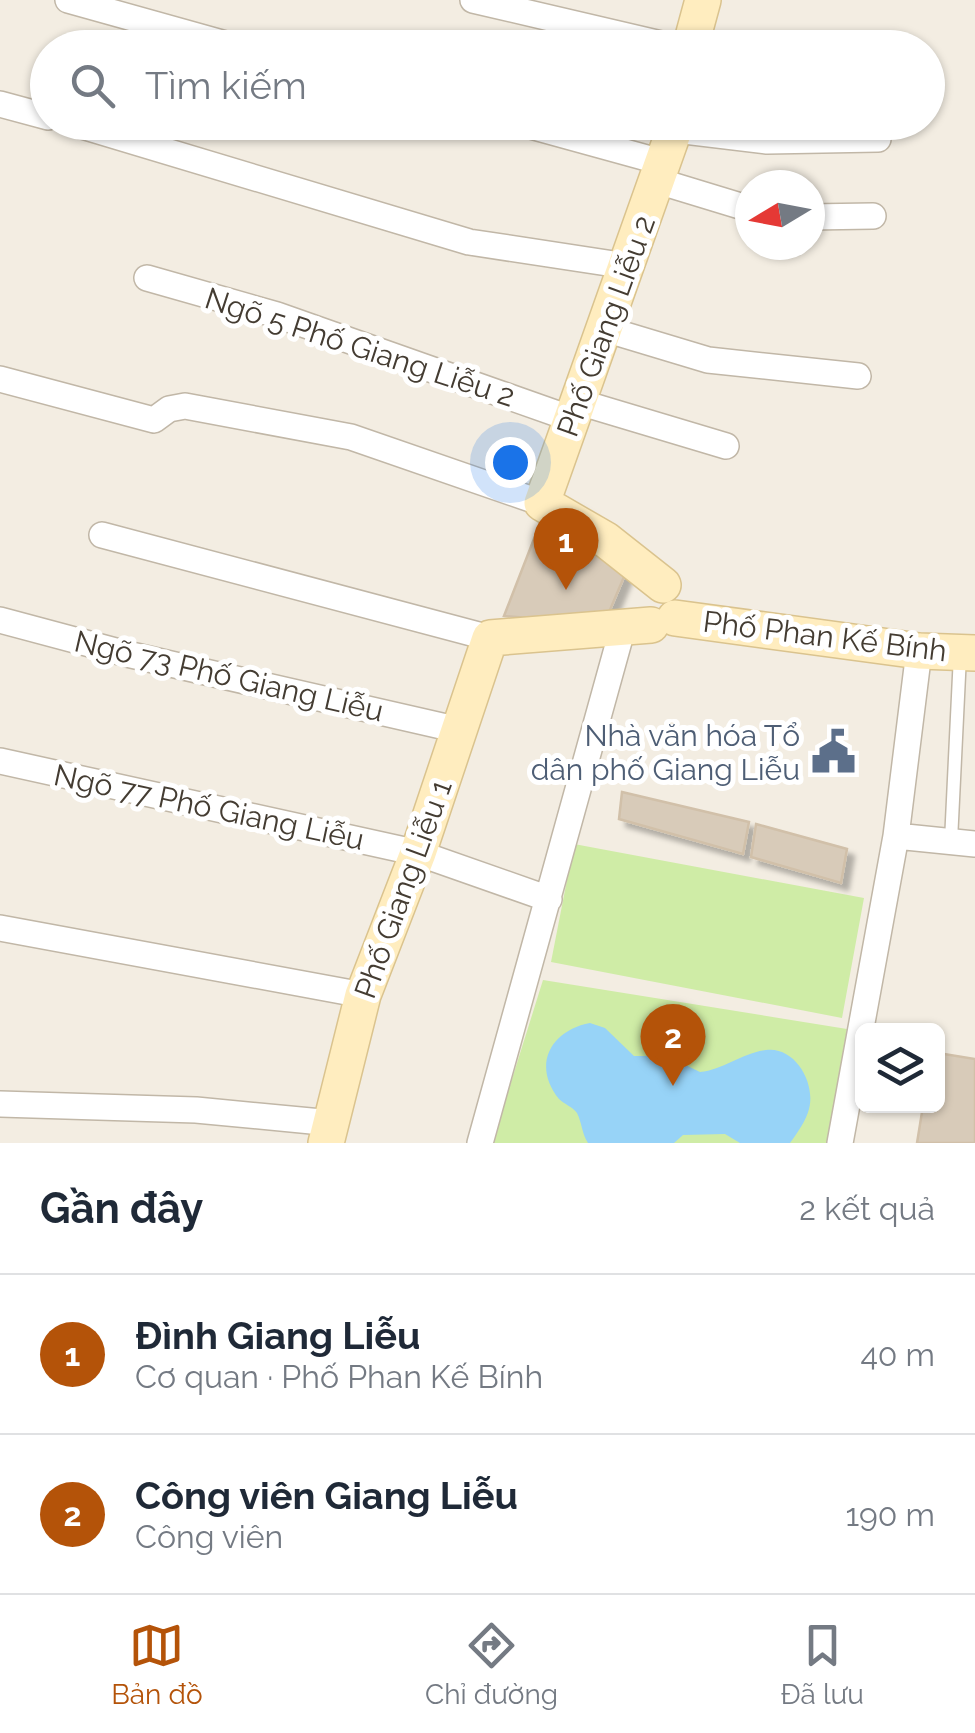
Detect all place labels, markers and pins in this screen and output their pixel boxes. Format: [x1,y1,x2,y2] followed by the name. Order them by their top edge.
[534,508,598,590] pin: 1
[531,718,800,787] place label: Nhà văn hóa Tổ dân phố Giang Liễu
[809,728,857,776] public building icon: Nhà văn hóa Tổ dân phố Giang Liễu
[640,1004,706,1086] pin: 2

